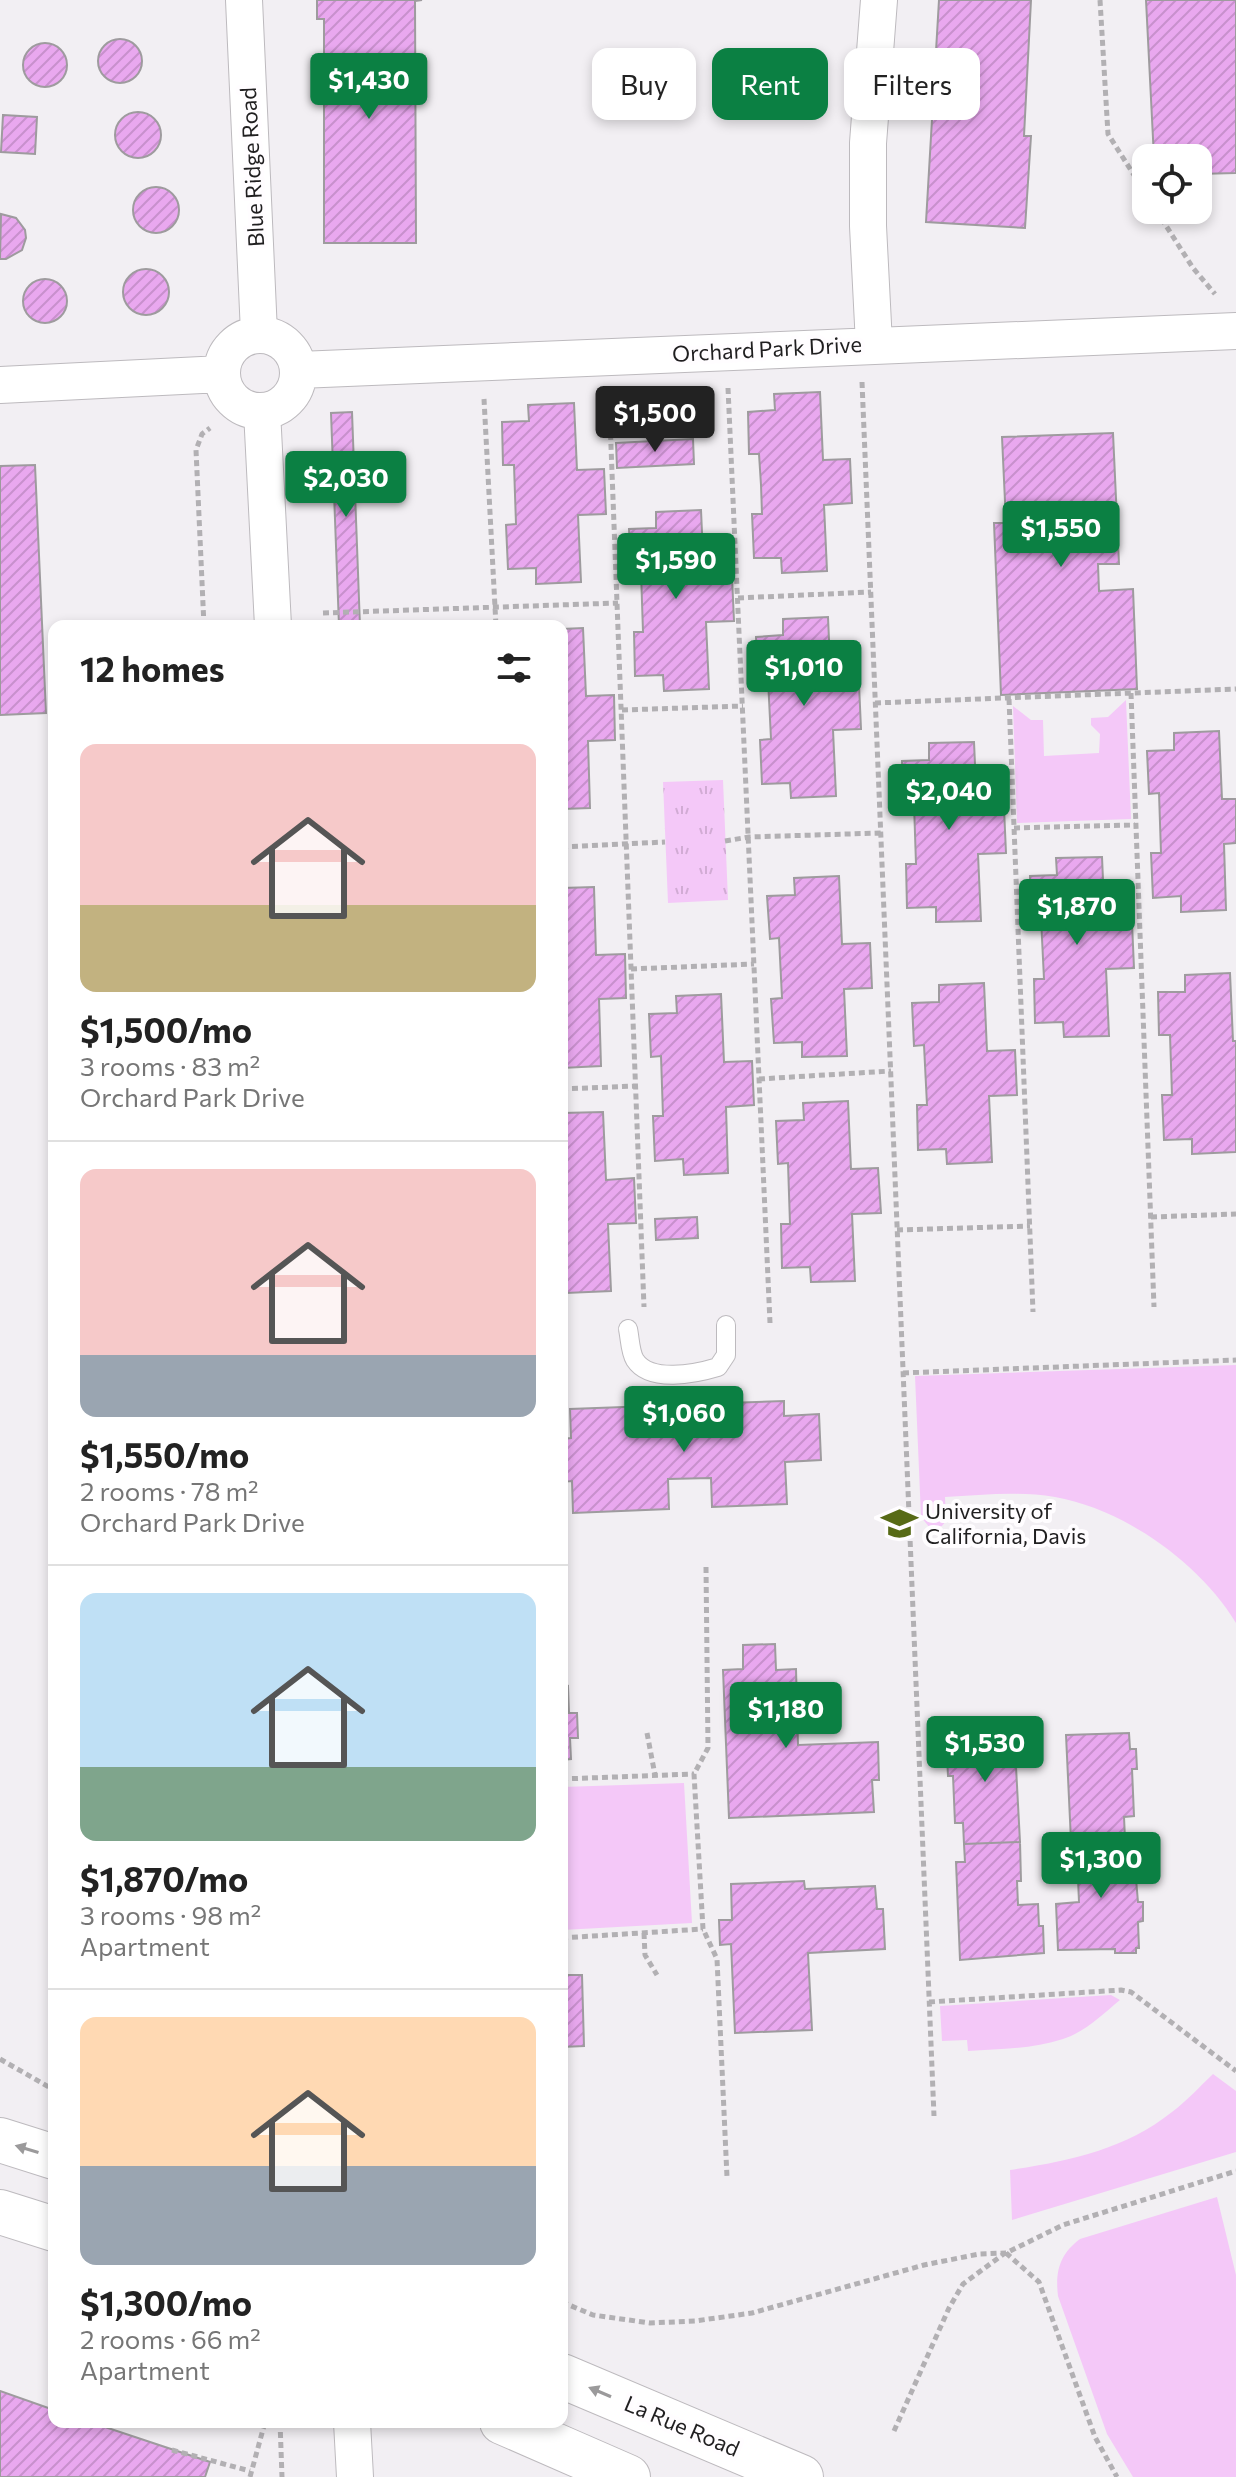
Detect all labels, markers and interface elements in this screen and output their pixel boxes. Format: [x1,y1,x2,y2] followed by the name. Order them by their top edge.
[592,48,696,120] chip: Buy
[712,48,828,120] chip: Rent
[844,48,980,120] chip: Filters
[304,53,434,121] pin: $1,430
[328,63,410,94] text: $1,430
[234,86,269,248] street label: Blue Ridge Road
[1132,144,1212,224] map controls
[1132,144,1212,224] button: locate
[671,330,863,367] street label: Orchard Park Drive
[590,386,720,454] pin: $1,500
[614,396,696,427] text: $1,500
[281,451,411,519] pin: $2,030
[303,461,389,492] text: $2,030
[996,501,1126,569] pin: $1,550
[1021,511,1101,542] text: $1,550
[611,533,741,601] pin: $1,590
[635,543,717,574] text: $1,590
[739,640,869,708] pin: $1,010
[492,646,536,690] icon: filters
[80,647,225,689] text: 12 homes
[764,650,844,681] text: $1,010
[884,764,1014,832] pin: $2,040
[906,774,992,805] text: $2,040
[236,796,380,940] icon: home
[1012,879,1142,947] pin: $1,870
[1037,889,1117,920] text: $1,870
[80,1008,252,1050] text: $1,500/mo
[80,1050,260,1081] text: 3 rooms · 83 m²
[80,1081,305,1112] text: Orchard Park Drive
[236,1221,380,1365] icon: home
[619,1386,749,1454] pin: $1,060
[642,1396,726,1427] text: $1,060
[80,1433,249,1475] text: $1,550/mo
[80,1475,259,1506] text: 2 rooms · 78 m²
[925,1497,1086,1549] place label: University of California, Davis
[880,1505,918,1543] school or university icon: University of California, Davis
[80,1506,305,1537] text: Orchard Park Drive
[236,1645,380,1789] icon: home
[721,1682,851,1750] pin: $1,180
[748,1692,824,1723] text: $1,180
[920,1716,1050,1784] pin: $1,530
[945,1726,1025,1757] text: $1,530
[1036,1832,1166,1900] pin: $1,300
[1060,1842,1142,1873] text: $1,300
[80,1857,248,1899] text: $1,870/mo
[80,1899,261,1930] text: 3 rooms · 98 m²
[80,1930,210,1961] text: Apartment
[236,2069,380,2213] icon: home
[15,2142,39,2155] one-way arrow
[80,2281,252,2323] text: $1,300/mo
[80,2323,261,2354] text: 2 rooms · 66 m²
[80,2354,210,2385] text: Apartment
[588,2385,612,2398] one-way arrow
[621,2389,744,2462] street label: La Rue Road

